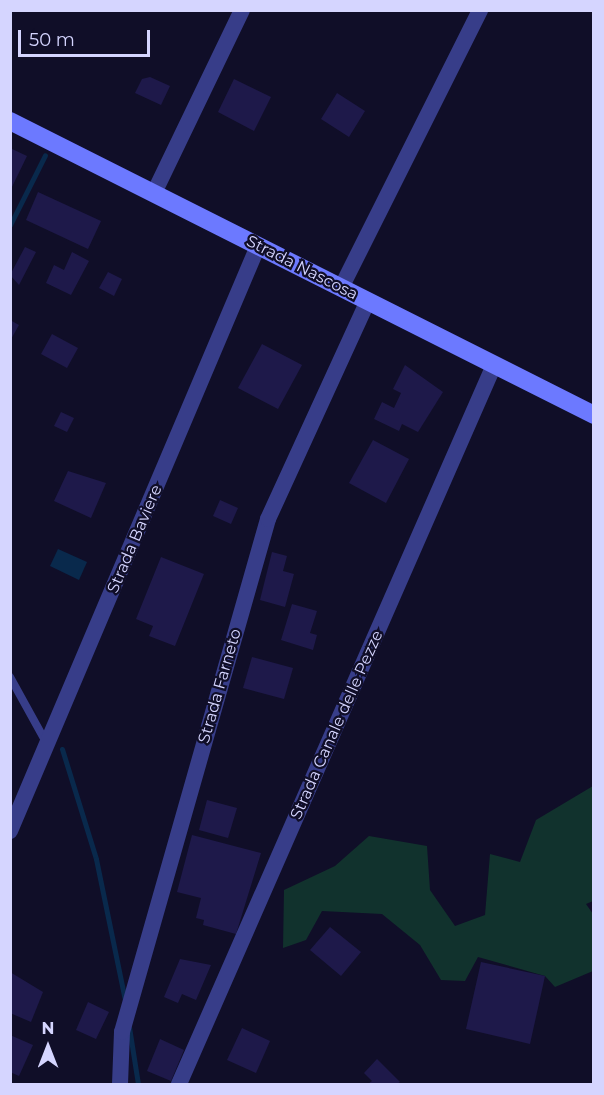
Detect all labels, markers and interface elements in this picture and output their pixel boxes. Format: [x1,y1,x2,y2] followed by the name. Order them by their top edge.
[21,18,153,56] scale bar
[29,29,75,51] text: 50 m
[243,232,361,304] street label: Strada Nascosa
[104,482,166,596] street label: Strada Baviere
[194,627,246,745] street label: Strada Farneto
[287,628,387,822] street label: Strada Canale delle Pezze
[18,1017,78,1077] north arrow
[42,1019,54,1038] text: N

